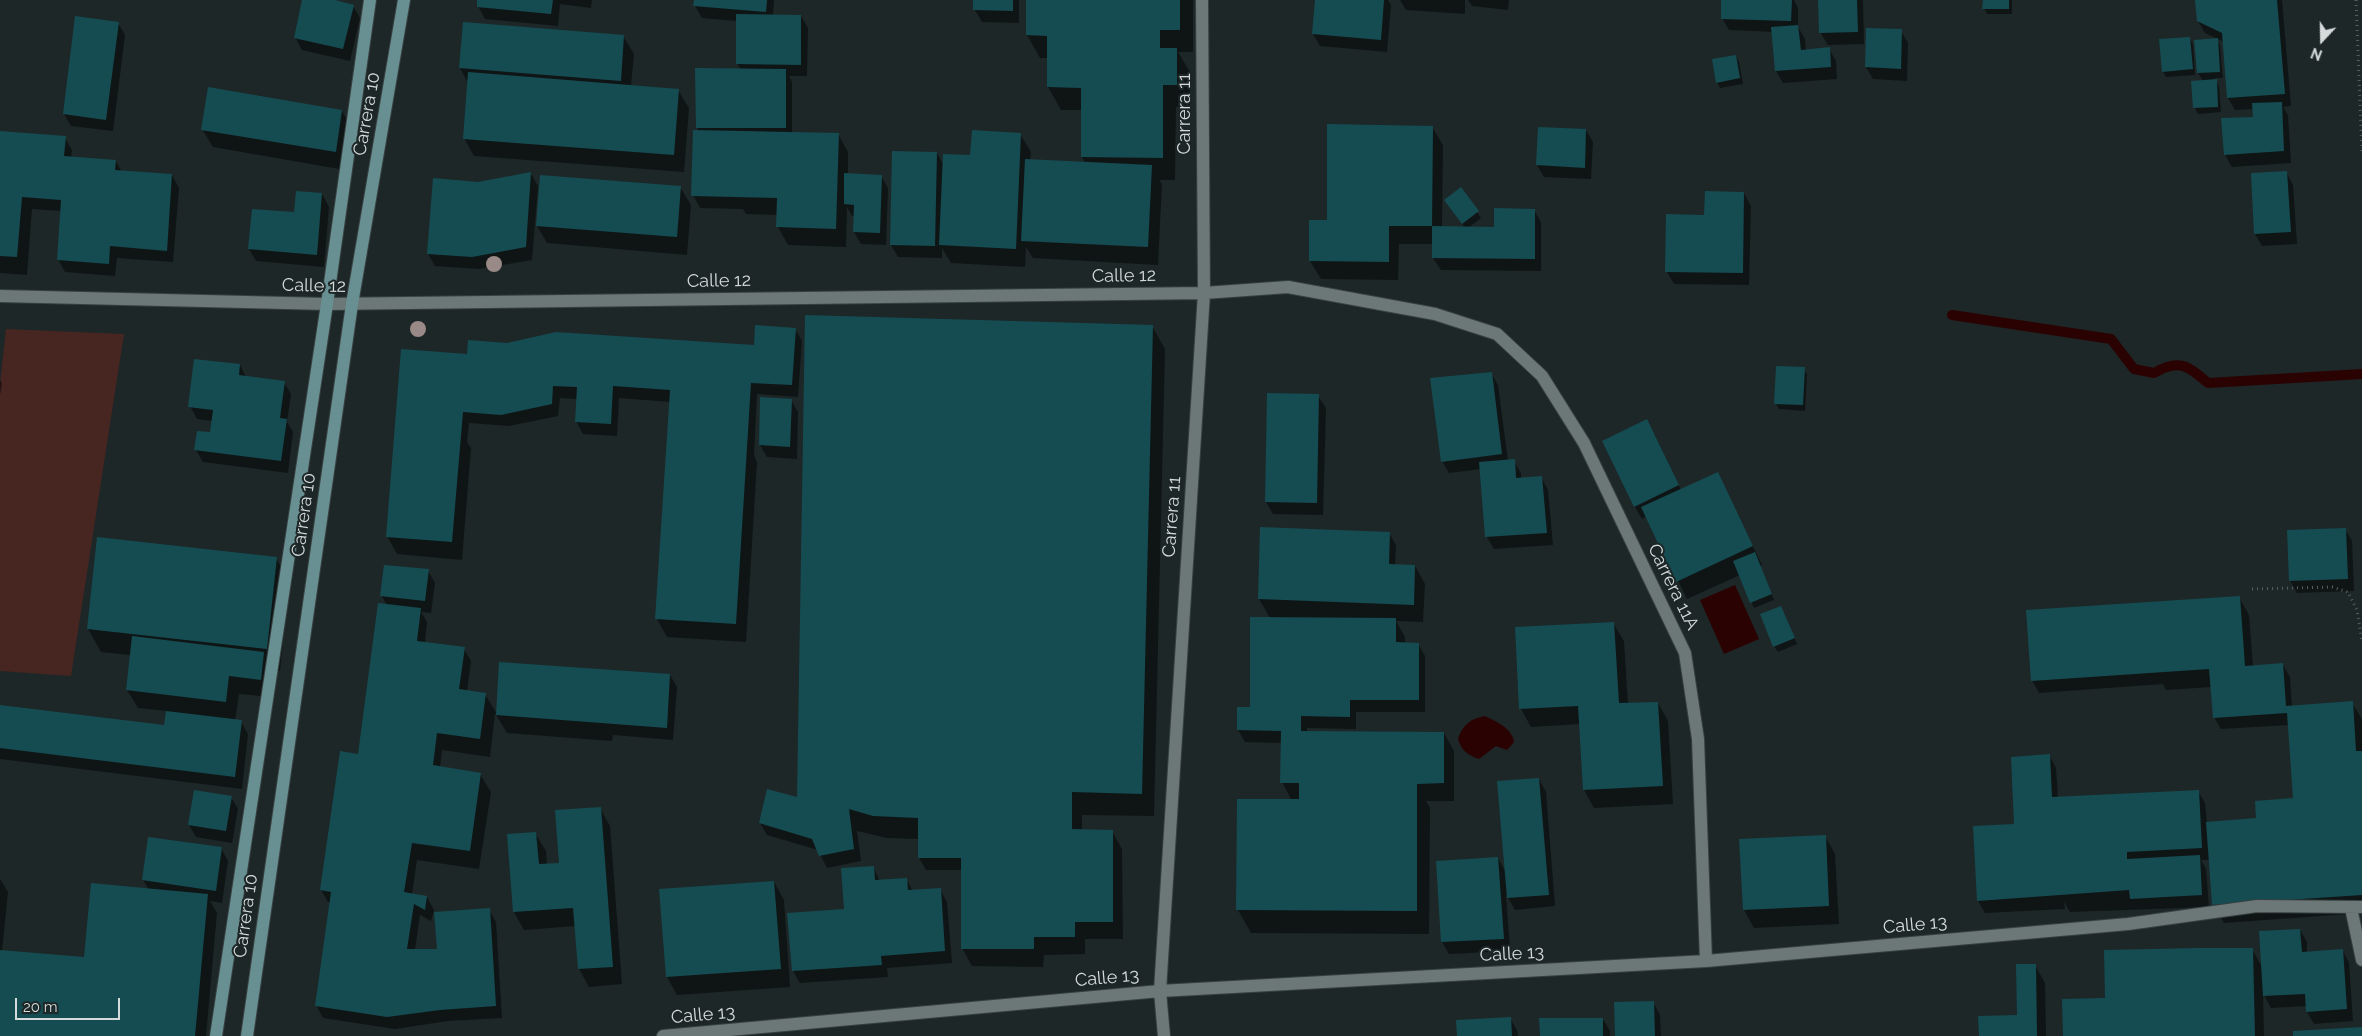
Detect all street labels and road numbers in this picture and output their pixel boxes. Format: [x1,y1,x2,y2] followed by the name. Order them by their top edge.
[349,71,385,157] street label: Carrera 10
[1174,73,1196,155] street label: Carrera 11
[1092,265,1156,287] street label: Calle 12
[687,270,751,292] street label: Calle 12
[282,275,346,297] street label: Calle 12
[287,472,321,558] street label: Carrera 10
[1158,476,1186,558] street label: Carrera 11
[1643,540,1703,634] street label: Carrera 11A
[229,873,263,959] street label: Carrera 10
[1882,911,1948,939] street label: Calle 13
[1479,942,1545,966] street label: Calle 13
[1074,964,1140,992] street label: Calle 13
[670,1001,736,1029] street label: Calle 13

